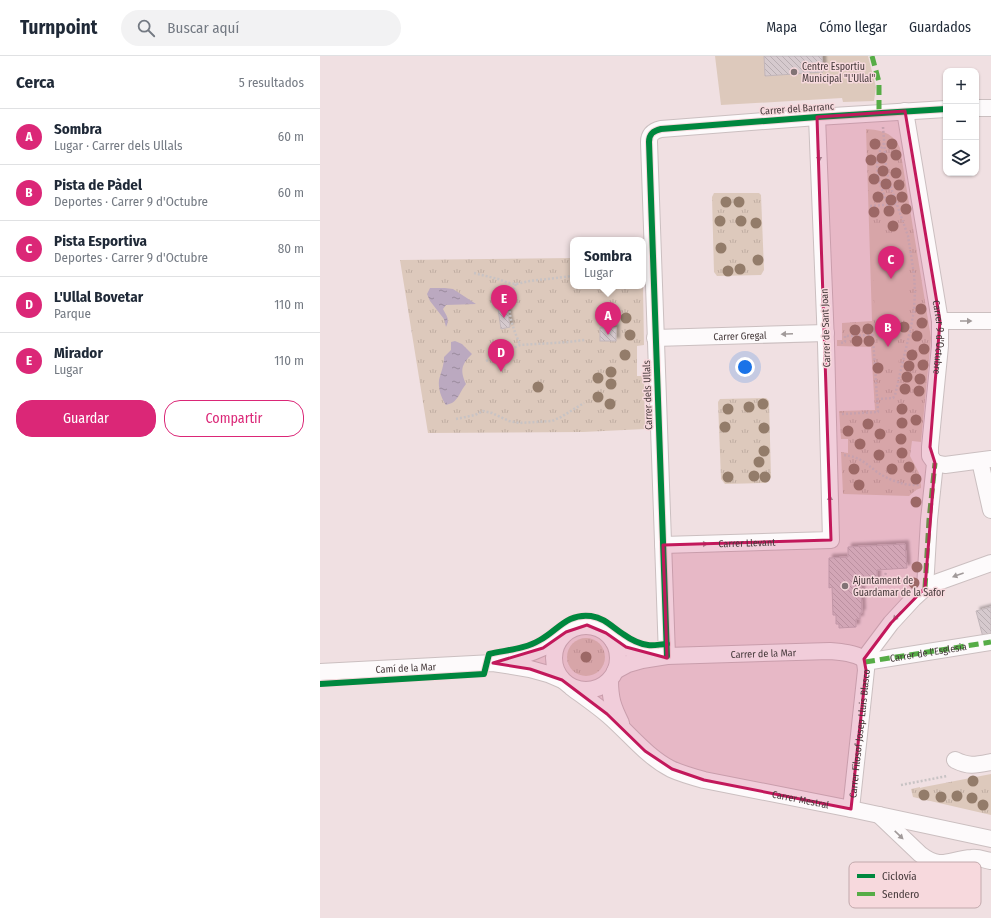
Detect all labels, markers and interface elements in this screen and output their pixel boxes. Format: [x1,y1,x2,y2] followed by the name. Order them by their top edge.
[121,10,401,46] search box
[20,16,97,39] text: Turnpoint
[135,17,157,39] icon: search
[167,19,239,37] text: Buscar aquí
[766,19,797,36] text: Mapa
[819,19,887,36] text: Cómo llegar
[909,19,971,36] text: Guardados
[802,61,876,85] place label: Centre Esportiu Municipal "L'Ullal"
[789,67,799,77] marker: Centre Esportiu Municipal "L'Ullal"
[943,68,979,176] map controls
[943,68,979,104] button: +
[16,72,55,93] text: Cerca
[239,75,304,90] text: 5 resultados
[760,100,835,118] street label: Carrer del Barranc
[943,104,979,140] button: −
[54,120,102,138] text: Sombra
[25,129,33,144] text: A
[278,129,304,144] text: 60 m
[54,138,183,153] text: Lugar · Carrer dels Ullals
[943,140,979,176] button: layers
[815,150,822,162] one-way arrow
[54,176,142,194] text: Pista de Pàdel
[25,185,33,200] text: B
[278,185,304,200] text: 60 m
[54,194,208,209] text: Deportes · Carrer 9 d'Octubre
[54,232,147,250] text: Pista Esportiva
[570,237,646,289] popup
[26,241,32,256] text: C
[278,241,304,256] text: 80 m
[878,246,904,279] pin: C
[584,247,632,265] text: Sombra
[54,250,208,265] text: Deportes · Carrer 9 d'Octubre
[584,265,613,280] text: Lugar
[491,285,517,318] pin: E
[54,288,143,306] text: L'Ullal Bovetar
[819,288,833,368] street label: Carrer de Sant Joan
[25,297,33,312] text: D
[274,297,304,312] text: 110 m
[930,299,945,375] street label: Carrer 9 d'Octubre
[595,302,621,335] pin: A
[54,306,91,321] text: Parque
[875,314,901,347] pin: B
[960,318,973,324] one-way arrow
[713,330,767,343] street label: Carrer Gregal
[780,331,793,337] one-way arrow
[488,339,514,372] pin: D
[54,344,103,362] text: Mirador
[26,353,32,368] text: E
[274,353,304,368] text: 110 m
[735,357,755,377] your location
[641,360,655,430] street label: Carrer dels Ullals
[54,362,83,377] text: Lugar
[16,400,156,437] button: Guardar
[164,400,304,437] button: Compartir
[827,494,833,507] one-way arrow
[718,537,776,550] street label: Carrer Llevant
[696,541,709,547] one-way arrow
[951,572,963,578] one-way arrow
[853,575,945,599] place label: Ajuntament de Guardamar de la Safor
[840,581,850,591] marker: Ajuntament de Guardamar de la Safor
[893,611,902,621] one-way arrow
[889,641,968,665] street label: Carrer de l'Esglesia
[730,647,797,661] street label: Carrer de la Mar
[375,661,437,676] street label: Camí de la Mar
[847,668,873,799] street label: Carrer Filosof Josep Lluis Blasco
[771,789,830,812] street label: Carrer Mestral
[894,830,904,840] one-way arrow
[849,862,981,908] legend
[882,870,917,883] text: Ciclovía
[882,888,920,901] text: Sendero

